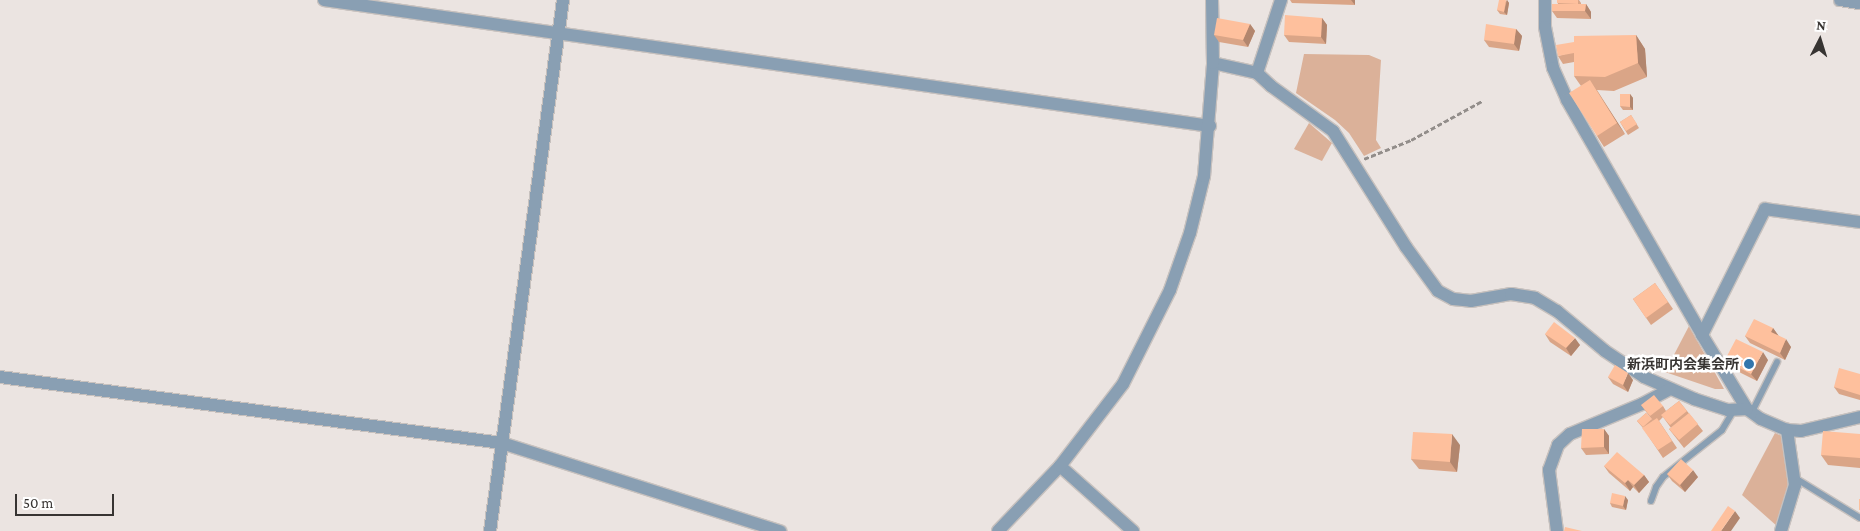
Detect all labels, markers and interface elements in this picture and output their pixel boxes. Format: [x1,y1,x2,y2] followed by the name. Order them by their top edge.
[1795,15,1845,65] north arrow
[1816,17,1827,33] text: N
[1627,356,1739,372] place label: 新浜町内会集会所
[1743,358,1755,370] marker: 新浜町内会集会所
[18,484,116,516] scale bar
[23,495,53,511] text: 50 m

